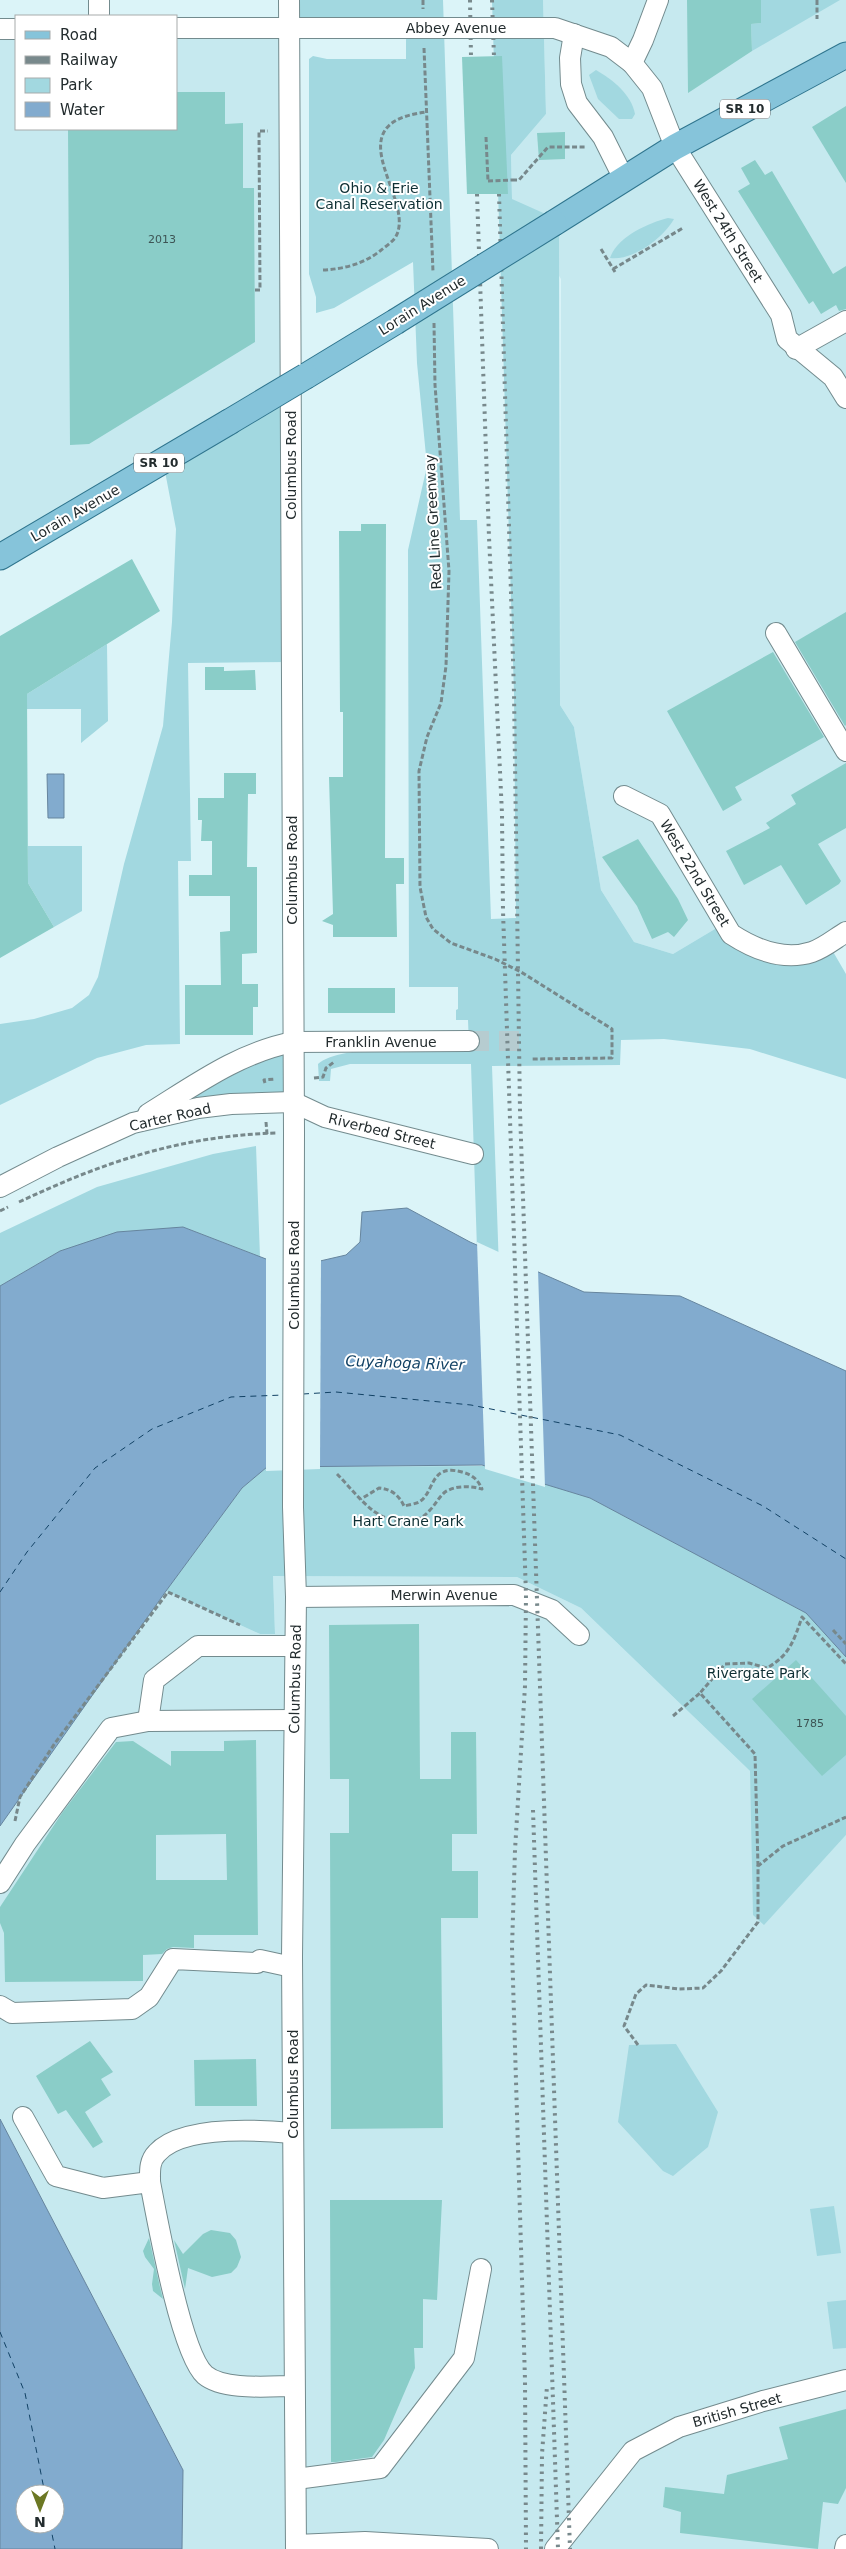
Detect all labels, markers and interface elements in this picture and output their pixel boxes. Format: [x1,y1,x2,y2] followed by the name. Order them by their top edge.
[15,15,178,130] legend
[406,20,506,36] street label: Abbey Avenue
[60,26,98,44] text: Road
[60,51,118,69] text: Railway
[60,76,93,94] text: Park
[720,100,770,118] road number: SR 10
[60,101,105,119] text: Water
[690,177,766,286] street label: West 24th Street
[315,180,443,212] park label: Ohio & Erie Canal Reservation
[148,233,176,246] house number: 2013
[375,272,469,338] street label: Lorain Avenue
[283,410,299,520] street label: Columbus Road
[134,453,184,472] road number: SR 10
[421,454,445,590] street label: Red Line Greenway
[28,481,122,545] street label: Lorain Avenue
[284,815,300,925] street label: Columbus Road
[657,817,733,930] street label: West 22nd Street
[325,1034,437,1050] street label: Franklin Avenue
[127,1100,213,1134] street label: Carter Road
[327,1110,438,1152] street label: Riverbed Street
[286,1220,302,1330] street label: Columbus Road
[345,1352,466,1374] water label: Cuyahoga River
[352,1513,464,1529] park label: Hart Crane Park
[390,1587,498,1603] street label: Merwin Avenue
[286,1624,304,1734] street label: Columbus Road
[707,1665,810,1681] park label: Rivergate Park
[796,1717,824,1730] house number: 1785
[285,2029,301,2139] street label: Columbus Road
[691,2390,784,2430] street label: British Street
[15,2484,65,2534] north arrow
[34,2514,46,2530] text: N

